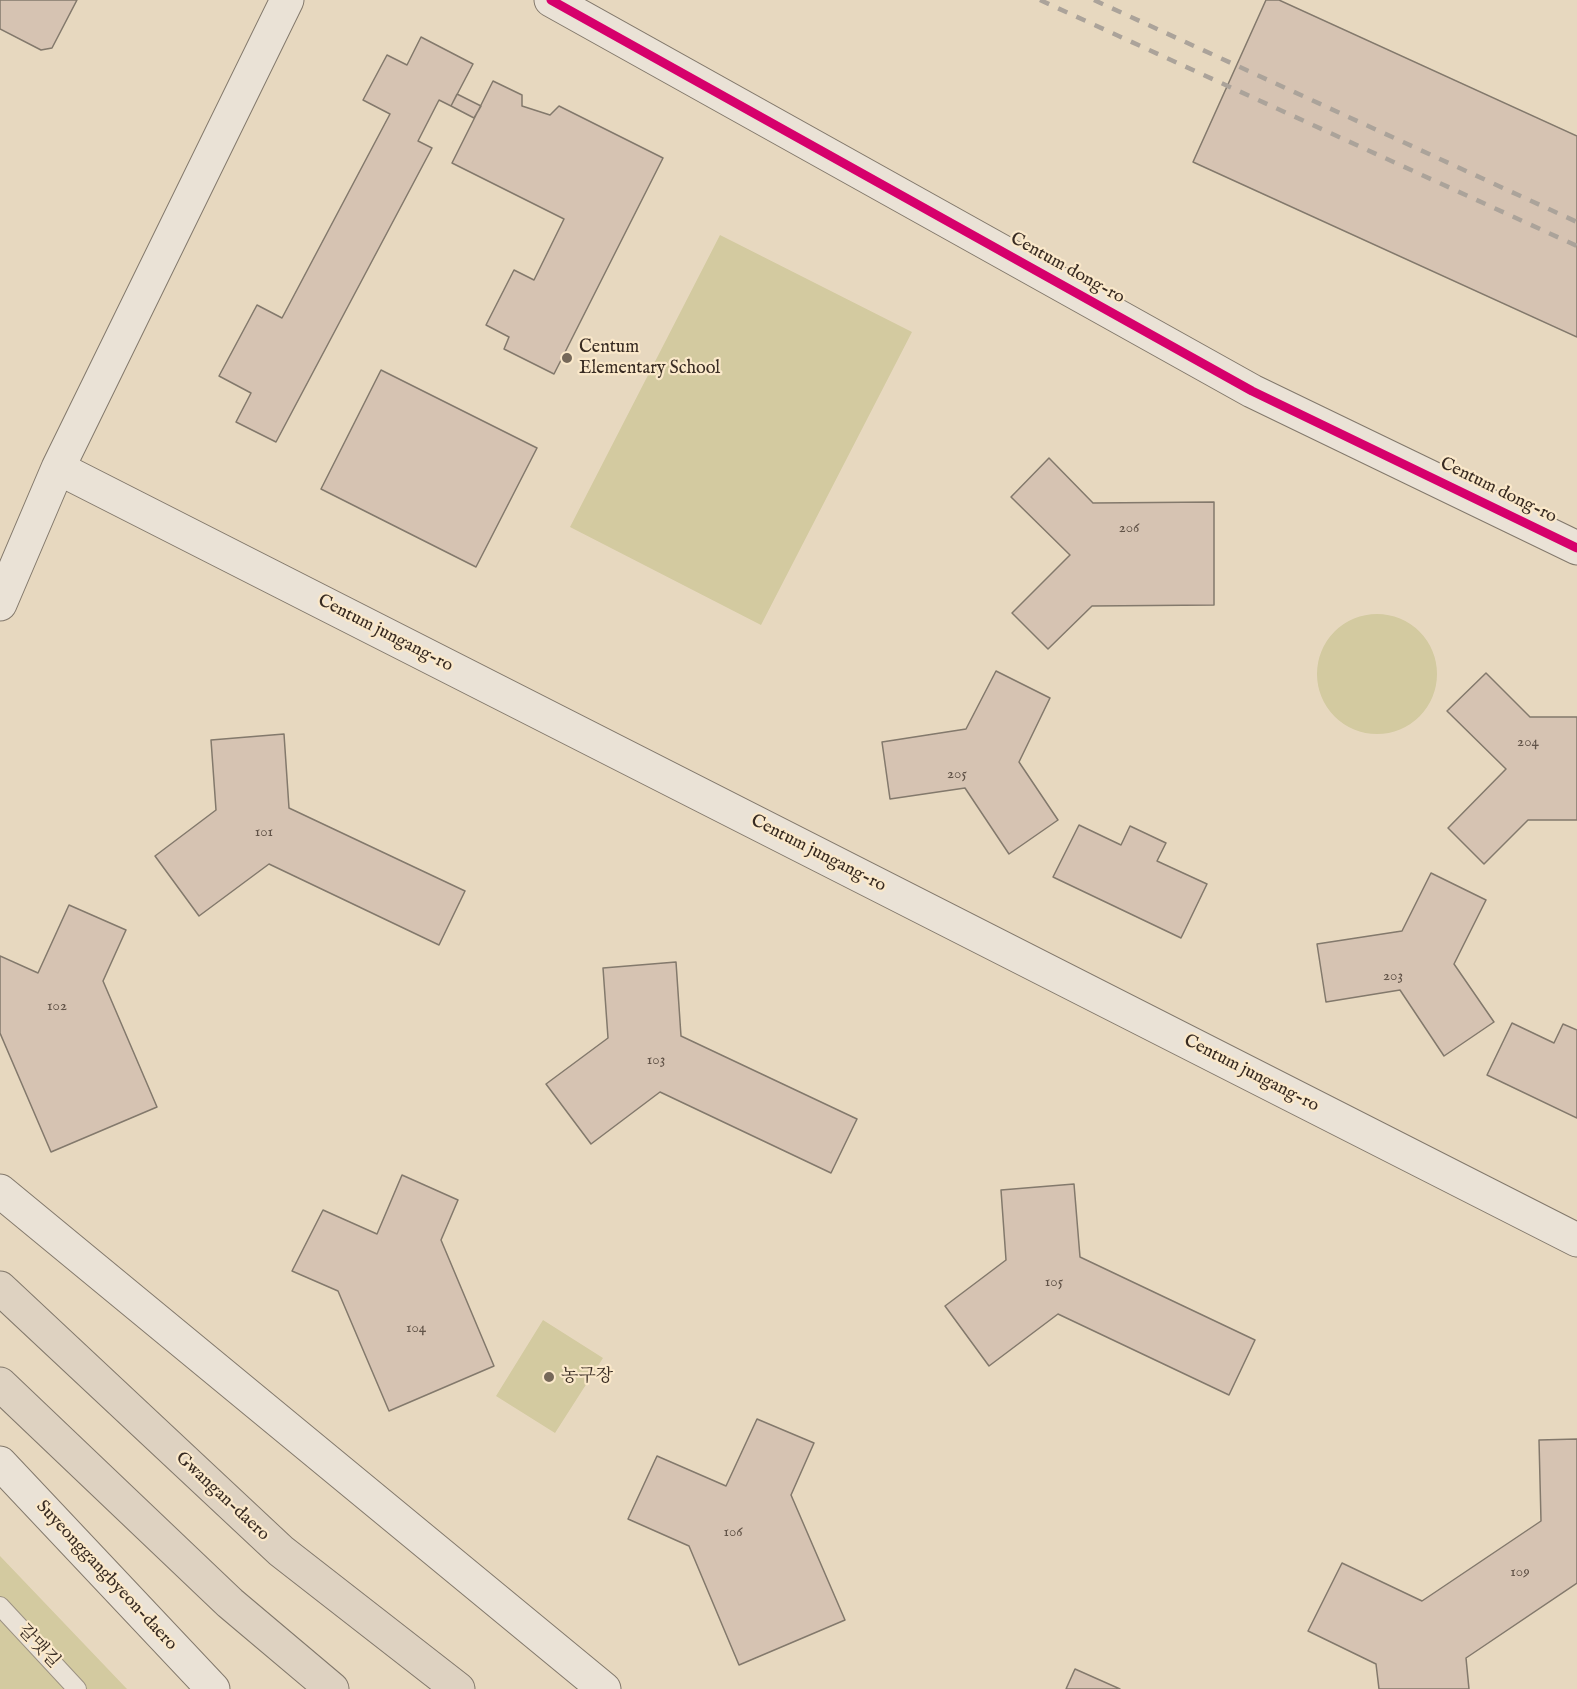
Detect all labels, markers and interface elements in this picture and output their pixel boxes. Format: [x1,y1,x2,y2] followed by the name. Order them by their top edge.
[1006,229,1128,309] street label: Centum dong-ro
[579,337,720,380] place label: Centum Elementary School
[560,351,574,365] marker: Centum Elementary School
[1436,453,1560,529] street label: Centum dong-ro
[1119,520,1139,538] house number: 206
[314,591,456,677] street label: Centum jungang-ro
[1517,734,1539,752] house number: 204
[947,766,967,784] house number: 205
[747,811,889,897] street label: Centum jungang-ro
[255,824,273,842] house number: 101
[1383,968,1403,986] house number: 203
[47,998,67,1016] house number: 102
[1180,1031,1322,1117] street label: Centum jungang-ro
[647,1052,665,1070] house number: 103
[1045,1274,1063,1292] house number: 105
[406,1320,426,1338] house number: 104
[561,1366,613,1388] place label: 농구장
[542,1370,556,1384] marker: 농구장
[170,1448,274,1546] street label: Gwangan-daero
[31,1497,181,1655] street label: Suyeonggangbyeon-daero
[723,1524,743,1542] house number: 106
[1510,1564,1530,1582] house number: 109
[12,1621,64,1673] street label: 갈맷길

